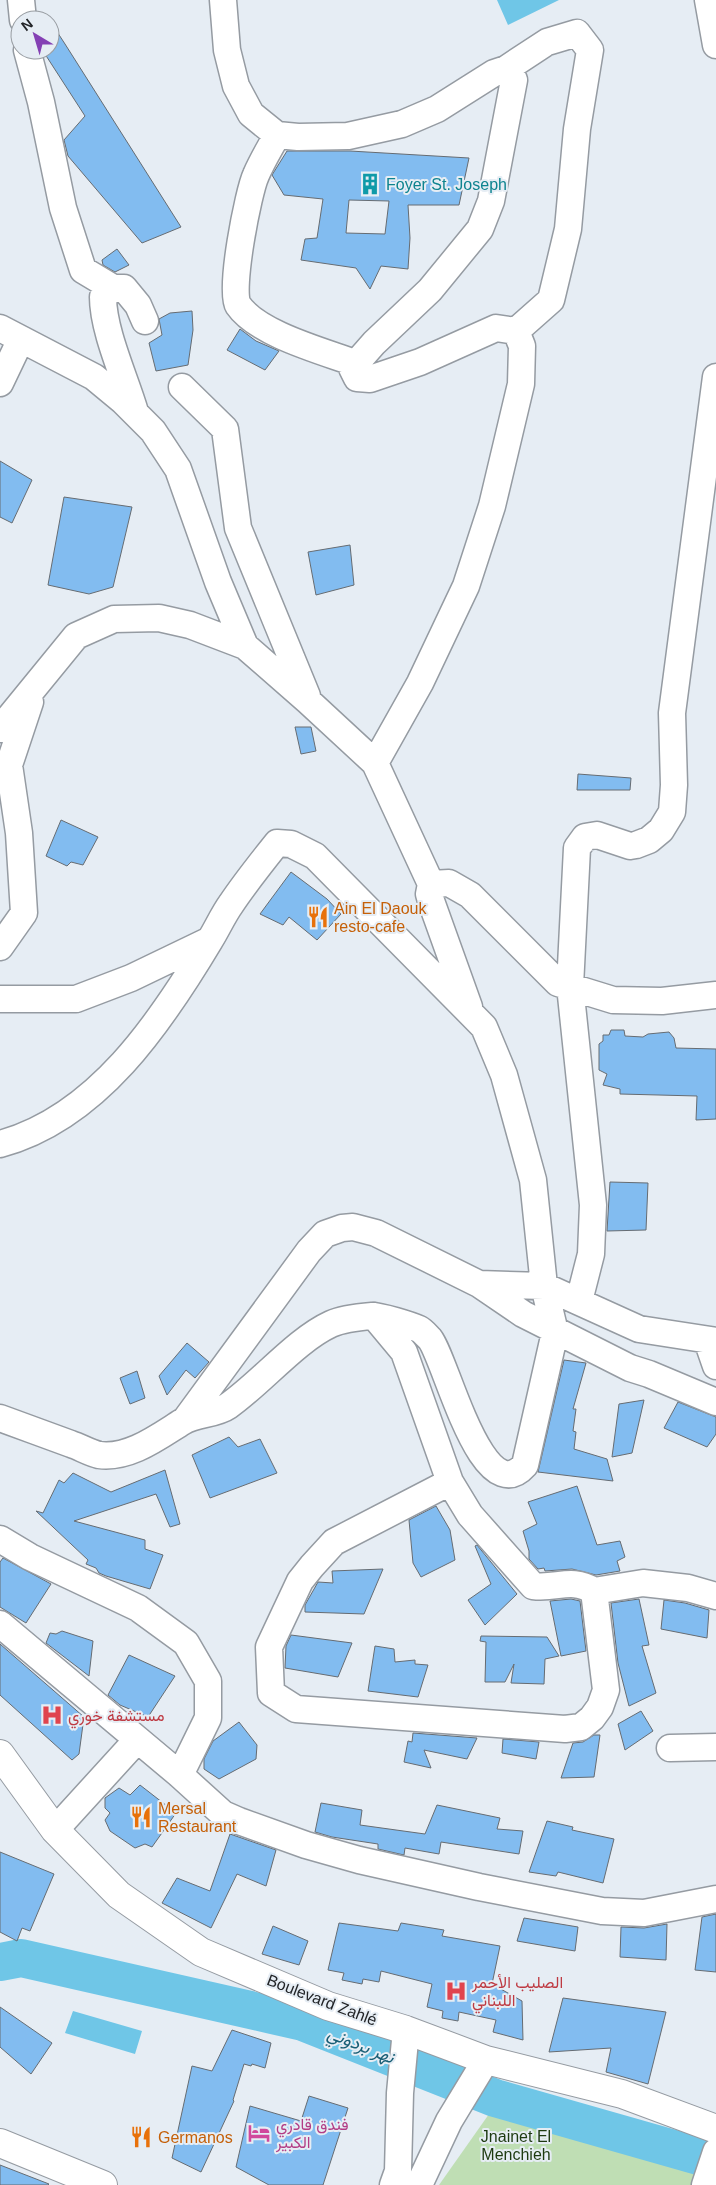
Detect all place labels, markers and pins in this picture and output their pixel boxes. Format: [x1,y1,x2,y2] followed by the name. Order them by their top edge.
[357,171,383,197] building icon: Foyer St. Joseph
[386,176,507,193] place label: Foyer St. Joseph
[334,900,427,935] place label: Ain El Daouk resto-cafe
[305,904,331,930] restaurant icon: Ain El Daouk resto-cafe
[39,1702,65,1728] hospital icon: مستشفة خوري
[68,1707,165,1729] place label: مستشفة خوري
[158,1800,237,1835] place label: Mersal Restaurant
[128,1804,154,1830] restaurant icon: Mersal Restaurant
[471,1974,563,2014] place label: الصليب الأحمر اللبناني
[443,1978,469,2004] hospital icon: الصليب الأحمر اللبناني
[275,2116,349,2153] place label: فندق قادري الكبير
[246,2120,272,2146] hotel icon: فندق قادري الكبير
[128,2124,154,2150] restaurant icon: Germanos
[158,2129,233,2146] place label: Germanos

